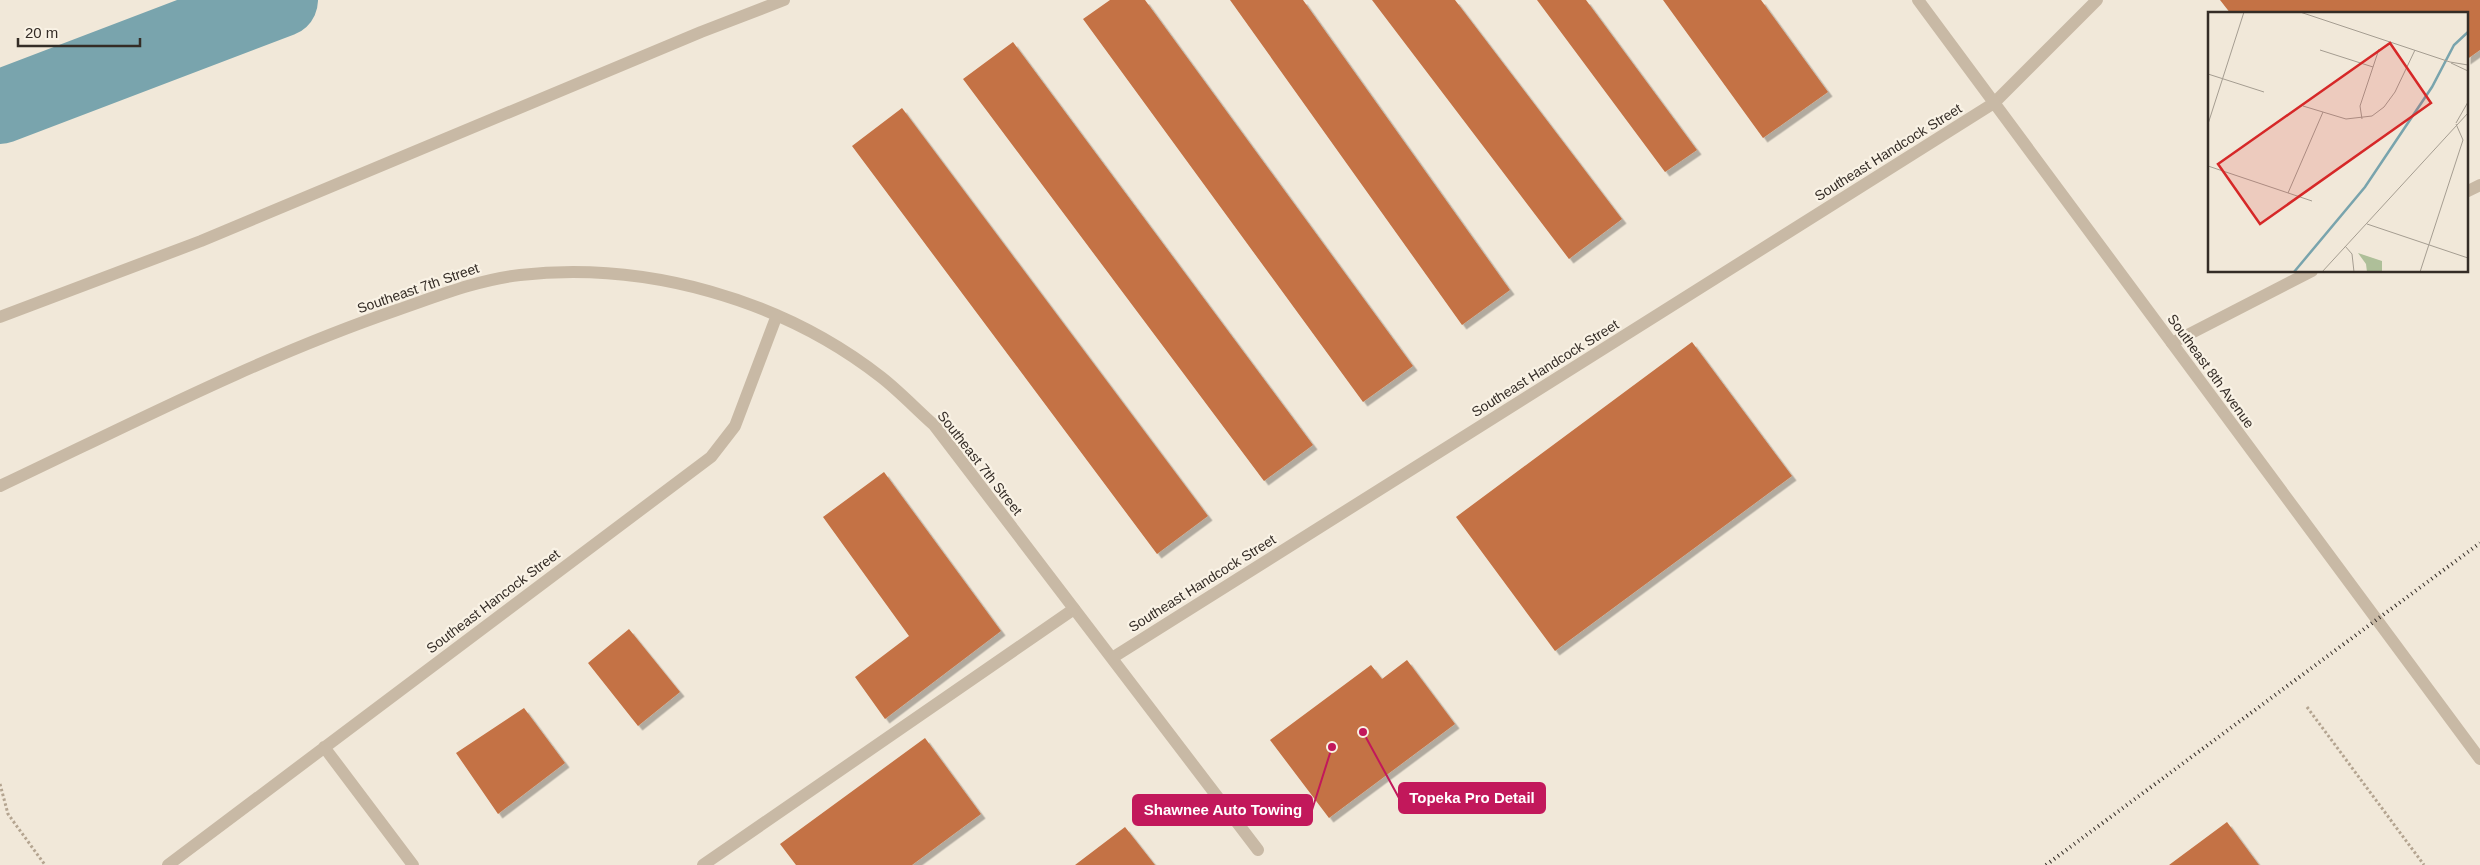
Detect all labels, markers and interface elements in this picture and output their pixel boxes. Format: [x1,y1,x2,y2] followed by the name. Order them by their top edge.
[2208,12,2468,272] inset map
[18,15,140,47] scale bar
[25,24,58,41] text: 20 m
[1811,100,1965,204] street label: Southeast Handcock Street
[355,260,481,316] street label: Southeast 7th Street
[2164,311,2258,431] street label: Southeast 8th Avenue
[1468,316,1622,420] street label: Southeast Handcock Street
[934,408,1026,518] street label: Southeast 7th Street
[1125,531,1279,635] street label: Southeast Handcock Street
[423,546,563,656] street label: Southeast Hancock Street
[1399,783,1545,813] callout: Topeka Pro Detail
[1409,789,1535,806] text: Topeka Pro Detail
[1133,795,1312,825] callout: Shawnee Auto Towing
[1144,801,1302,818] text: Shawnee Auto Towing

